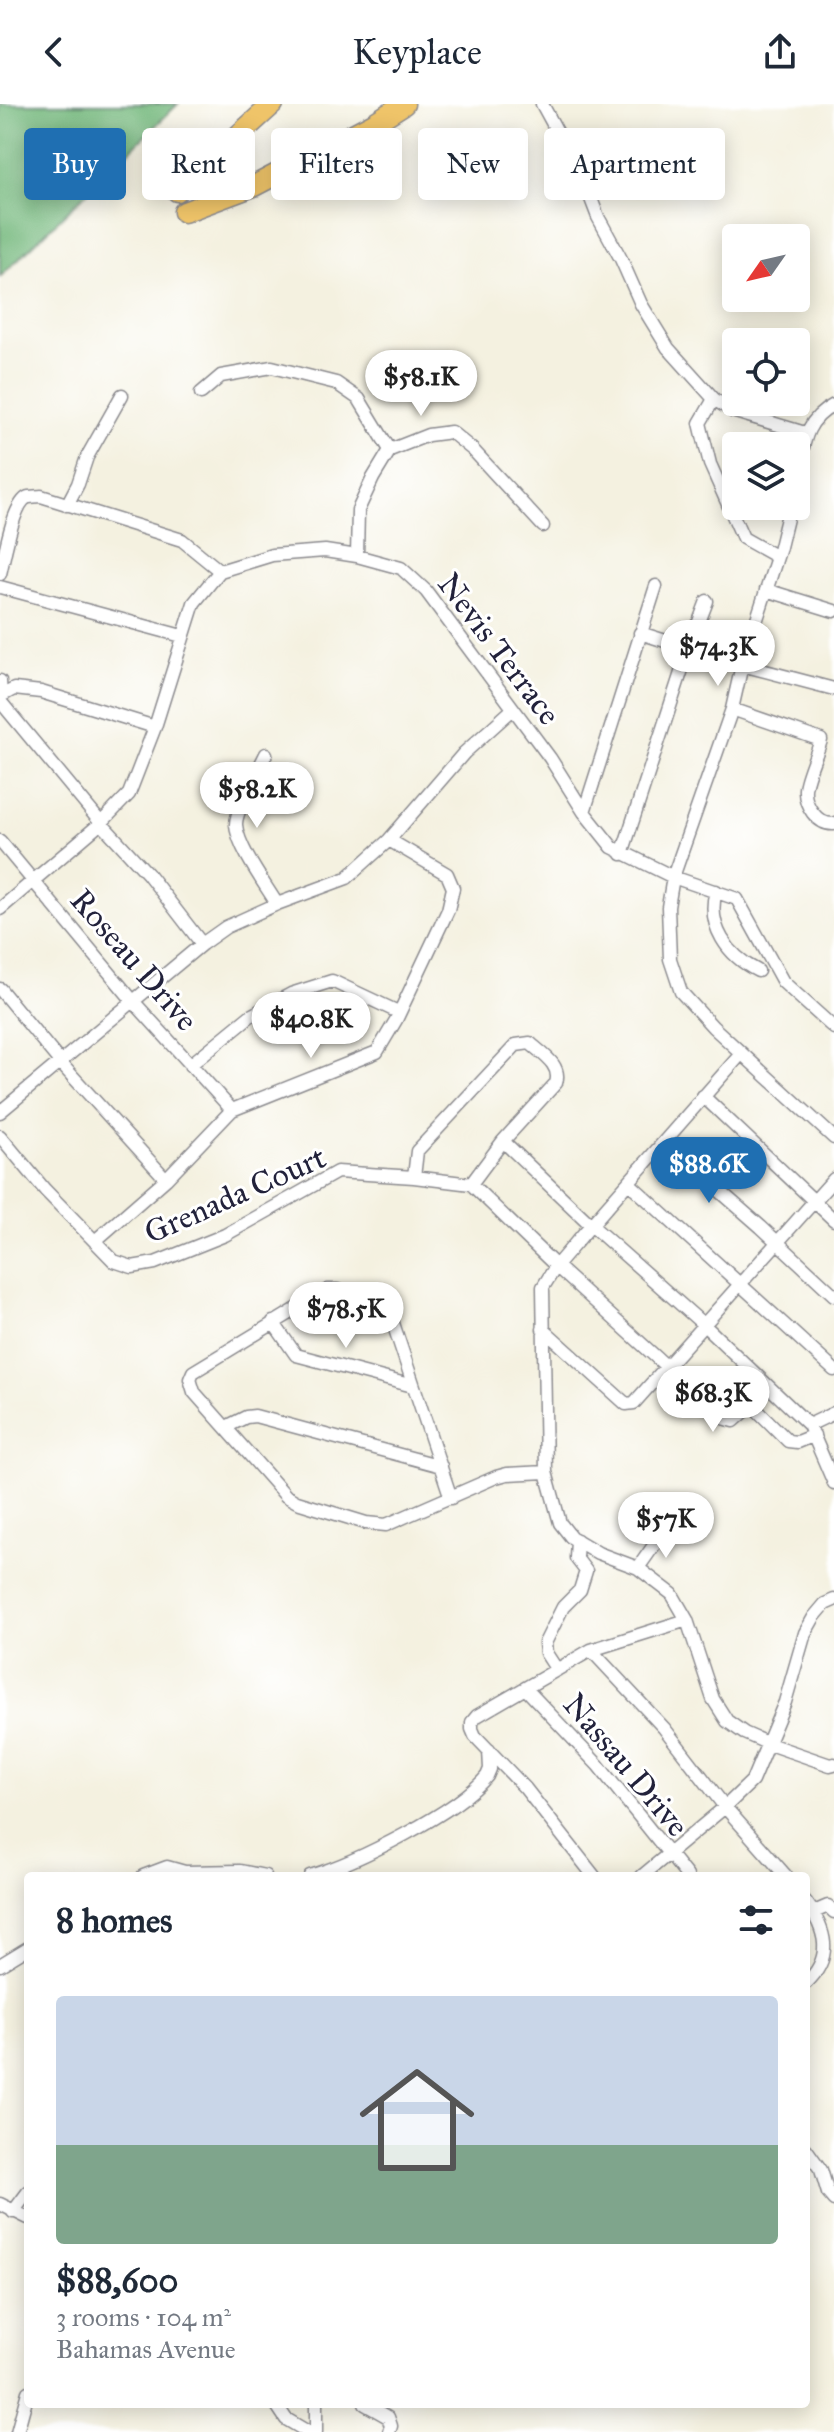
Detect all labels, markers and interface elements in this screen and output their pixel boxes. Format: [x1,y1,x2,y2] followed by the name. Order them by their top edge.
[32,30,76,74] icon: back
[352,30,482,74] text: Keyplace
[758,30,802,74] icon: share
[24,128,126,200] chip: Buy
[142,128,255,200] chip: Rent
[271,128,402,200] chip: Filters
[418,128,528,200] chip: New
[544,128,725,200] chip: Apartment
[722,224,810,312] north arrow
[722,224,810,520] map controls
[722,328,810,416] button: locate
[356,350,486,418] pin: $58.1K
[383,360,459,392] text: $58.1K
[722,432,810,520] button: layers
[429,566,569,732] street label: Nevis Terrace
[653,620,783,688] pin: $74.3K
[679,630,757,662] text: $74.3K
[192,762,322,830] pin: $58.2K
[218,772,296,804] text: $58.2K
[62,881,206,1039] street label: Roseau Drive
[246,992,376,1060] pin: $40.8K
[270,1002,352,1034] text: $40.8K
[644,1137,774,1205] pin: $88.6K
[138,1138,332,1252] street label: Grenada Court
[669,1147,749,1179] text: $88.6K
[281,1282,411,1350] pin: $78.5K
[307,1292,385,1324] text: $78.5K
[648,1366,778,1434] pin: $68.3K
[674,1376,752,1408] text: $68.3K
[619,1492,713,1560] pin: $57K
[636,1502,696,1534] text: $57K
[555,1686,697,1844] street label: Nassau Drive
[734,1898,778,1942] icon: filters
[56,1900,172,1941] text: 8 homes
[345,2048,489,2192] icon: home
[56,2260,178,2301] text: $88,600
[56,2301,231,2333] text: 3 rooms · 104 m²
[56,2333,236,2365] text: Bahamas Avenue

